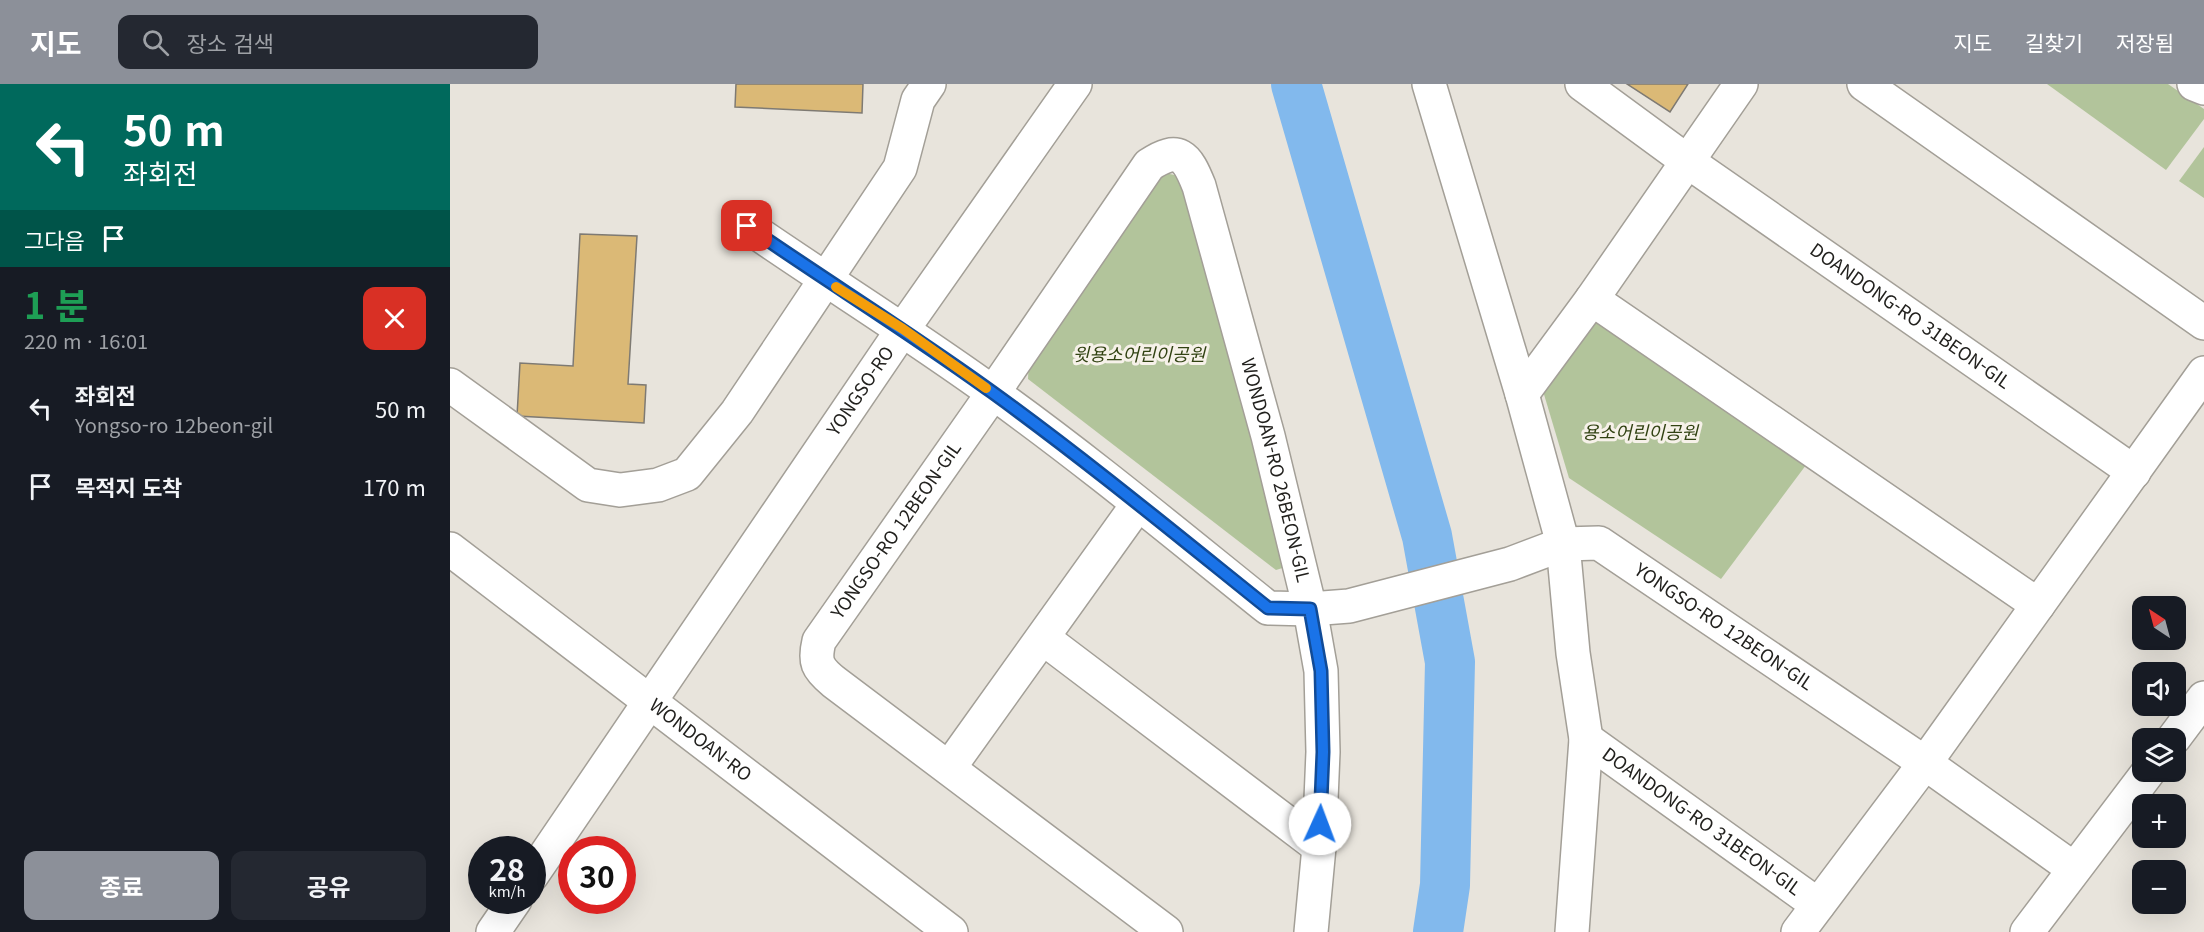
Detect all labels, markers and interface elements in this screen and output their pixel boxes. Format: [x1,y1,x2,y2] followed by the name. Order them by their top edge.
[118,15,538,69] search box
[30,22,82,62] text: 지도
[139,26,172,59] icon: search
[187,26,274,58] text: 장소 검색
[1953,27,1992,57] text: 지도
[2025,27,2083,57] text: 길찾기
[2116,27,2174,57] text: 저장됨
[123,97,225,158] text: 50 m
[24,108,102,186] icon: left
[123,153,198,192] text: 좌회전
[721,200,772,251] pin
[730,209,763,242] icon: arrive
[97,222,130,255] icon: arrive
[24,223,85,255] text: 그다음
[1806,236,2017,394] street label: DOANDONG-RO 31BEON-GIL
[24,277,88,329] text: 1 분
[363,287,426,350] button: close
[24,326,148,355] text: 220 m · 16:01
[819,340,899,441] street label: YONGSO-RO
[1073,340,1207,366] park label: 윗용소어린이공원
[1236,355,1318,585] street label: WONDOAN-RO 26BEON-GIL
[75,378,136,410] text: 좌회전
[24,392,57,425] icon: left
[375,392,426,424] text: 50 m
[75,410,273,439] text: Yongso-ro 12beon-gil
[1582,418,1699,444] park label: 용소어린이공원
[823,436,966,624] street label: YONGSO-RO 12BEON-GIL
[24,470,57,503] icon: arrive
[75,470,182,502] text: 목적지 도착
[363,470,426,502] text: 170 m
[1629,555,1820,695] street label: YONGSO-RO 12BEON-GIL
[2132,596,2186,650] north arrow
[2132,596,2186,914] map controls
[2132,662,2186,716] button: sound
[645,691,758,786] street label: WONDOAN-RO
[2132,728,2186,782] button: layers
[1598,740,1808,900] street label: DOANDONG-RO 31BEON-GIL
[1288,792,1352,856] position arrow
[2132,794,2186,848] button: +
[558,836,636,914] speed limit sign: 30
[489,846,525,890] text: 28
[24,851,219,920] button: 종료
[231,851,426,920] button: 공유
[2132,860,2186,914] button: −
[488,880,526,901] text: km/h

